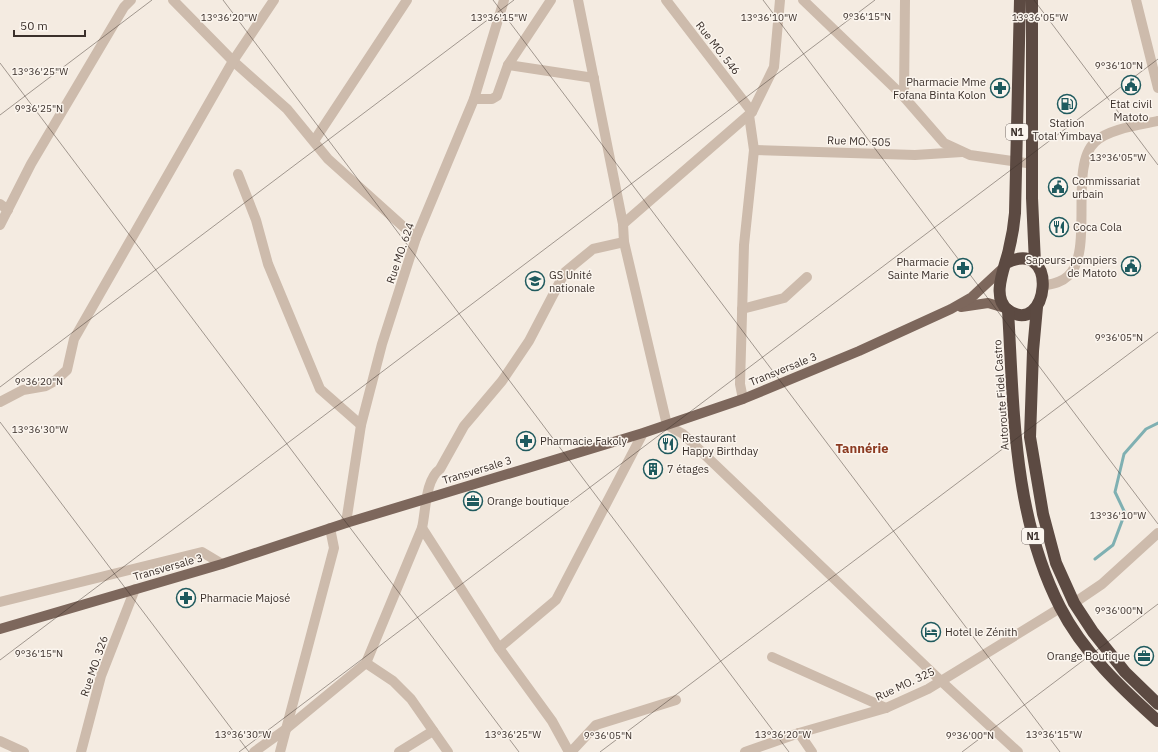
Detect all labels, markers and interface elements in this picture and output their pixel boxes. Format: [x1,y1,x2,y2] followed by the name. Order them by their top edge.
[843,10,891,23] text: 9°36'15"N
[201,11,257,24] text: 13°36'20"W
[471,11,527,24] text: 13°36'15"W
[741,11,797,24] text: 13°36'10"W
[1012,11,1068,24] text: 13°36'05"W
[14,12,85,38] scale bar
[20,18,48,33] text: 50 m
[693,19,743,77] street label: Rue MO. 546
[1095,59,1143,72] text: 9°36'10"N
[12,65,68,78] text: 13°36'25"W
[1120,74,1142,96] public building icon: Etat civil Matoto
[893,75,986,102] place label: Pharmacie Mme Fofana Binta Kolon
[989,77,1011,99] pharmacy icon: Pharmacie Mme Fofana Binta Kolon
[1056,93,1078,115] fuel station icon: Station Total Yimbaya
[1110,97,1152,124] place label: Etat civil Matoto
[15,102,63,115] text: 9°36'25"N
[1032,116,1102,143] place label: Station Total Yimbaya
[1006,124,1028,140] road number: N1
[827,133,891,149] street label: Rue MO. 505
[1090,151,1146,164] text: 13°36'05"W
[1072,174,1140,201] place label: Commissariat urbain
[1047,176,1069,198] public building icon: Commissariat urbain
[1048,216,1070,238] restaurant icon: Coca Cola
[383,220,417,285] street label: Rue MO. 624
[1073,220,1122,234] place label: Coca Cola
[1026,253,1117,280] place label: Sapeurs-pompiers de Matoto
[888,255,949,282] place label: Pharmacie Sainte Marie
[1120,255,1142,277] public building icon: Sapeurs-pompiers de Matoto
[952,257,974,279] pharmacy icon: Pharmacie Sainte Marie
[549,268,595,295] place label: GS Unité nationale
[524,270,546,292] school or university icon: GS Unité nationale
[1095,331,1143,344] text: 9°36'05"N
[990,339,1012,451] street label: Autoroute Fidel Castro
[747,349,819,389] street label: Transversale 3
[15,375,63,388] text: 9°36'20"N
[12,423,68,436] text: 13°36'30"W
[515,430,537,452] pharmacy icon: Pharmacie Fakoly
[682,431,759,458] place label: Restaurant Happy Birthday
[657,433,679,455] restaurant icon: Restaurant Happy Birthday
[540,434,627,448] place label: Pharmacie Fakoly
[835,440,889,457] district label: Tannérie
[441,453,513,487] street label: Transversale 3
[642,458,664,480] building icon: 7 étages
[667,462,709,476] place label: 7 étages
[462,490,484,512] office icon: Orange boutique
[487,494,569,508] place label: Orange boutique
[1090,509,1146,522] text: 13°36'10"W
[1022,528,1044,544] road number: N1
[131,550,205,584] street label: Transversale 3
[175,587,197,609] pharmacy icon: Pharmacie Majosé
[200,591,290,605] place label: Pharmacie Majosé
[1095,604,1143,617] text: 9°36'00"N
[920,621,942,643] hotel icon: Hotel le Zénith
[945,625,1017,639] place label: Hotel le Zénith
[77,634,111,698] street label: Rue MO. 326
[1133,645,1155,667] office icon: Orange Boutique
[15,647,63,660] text: 9°36'15"N
[1047,649,1130,663] place label: Orange Boutique
[873,664,937,704] street label: Rue MO. 325
[215,728,271,741] text: 13°36'30"W
[485,728,541,741] text: 13°36'25"W
[755,728,811,741] text: 13°36'20"W
[1026,728,1082,741] text: 13°36'15"W
[584,729,632,742] text: 9°36'05"N
[946,729,994,742] text: 9°36'00"N

